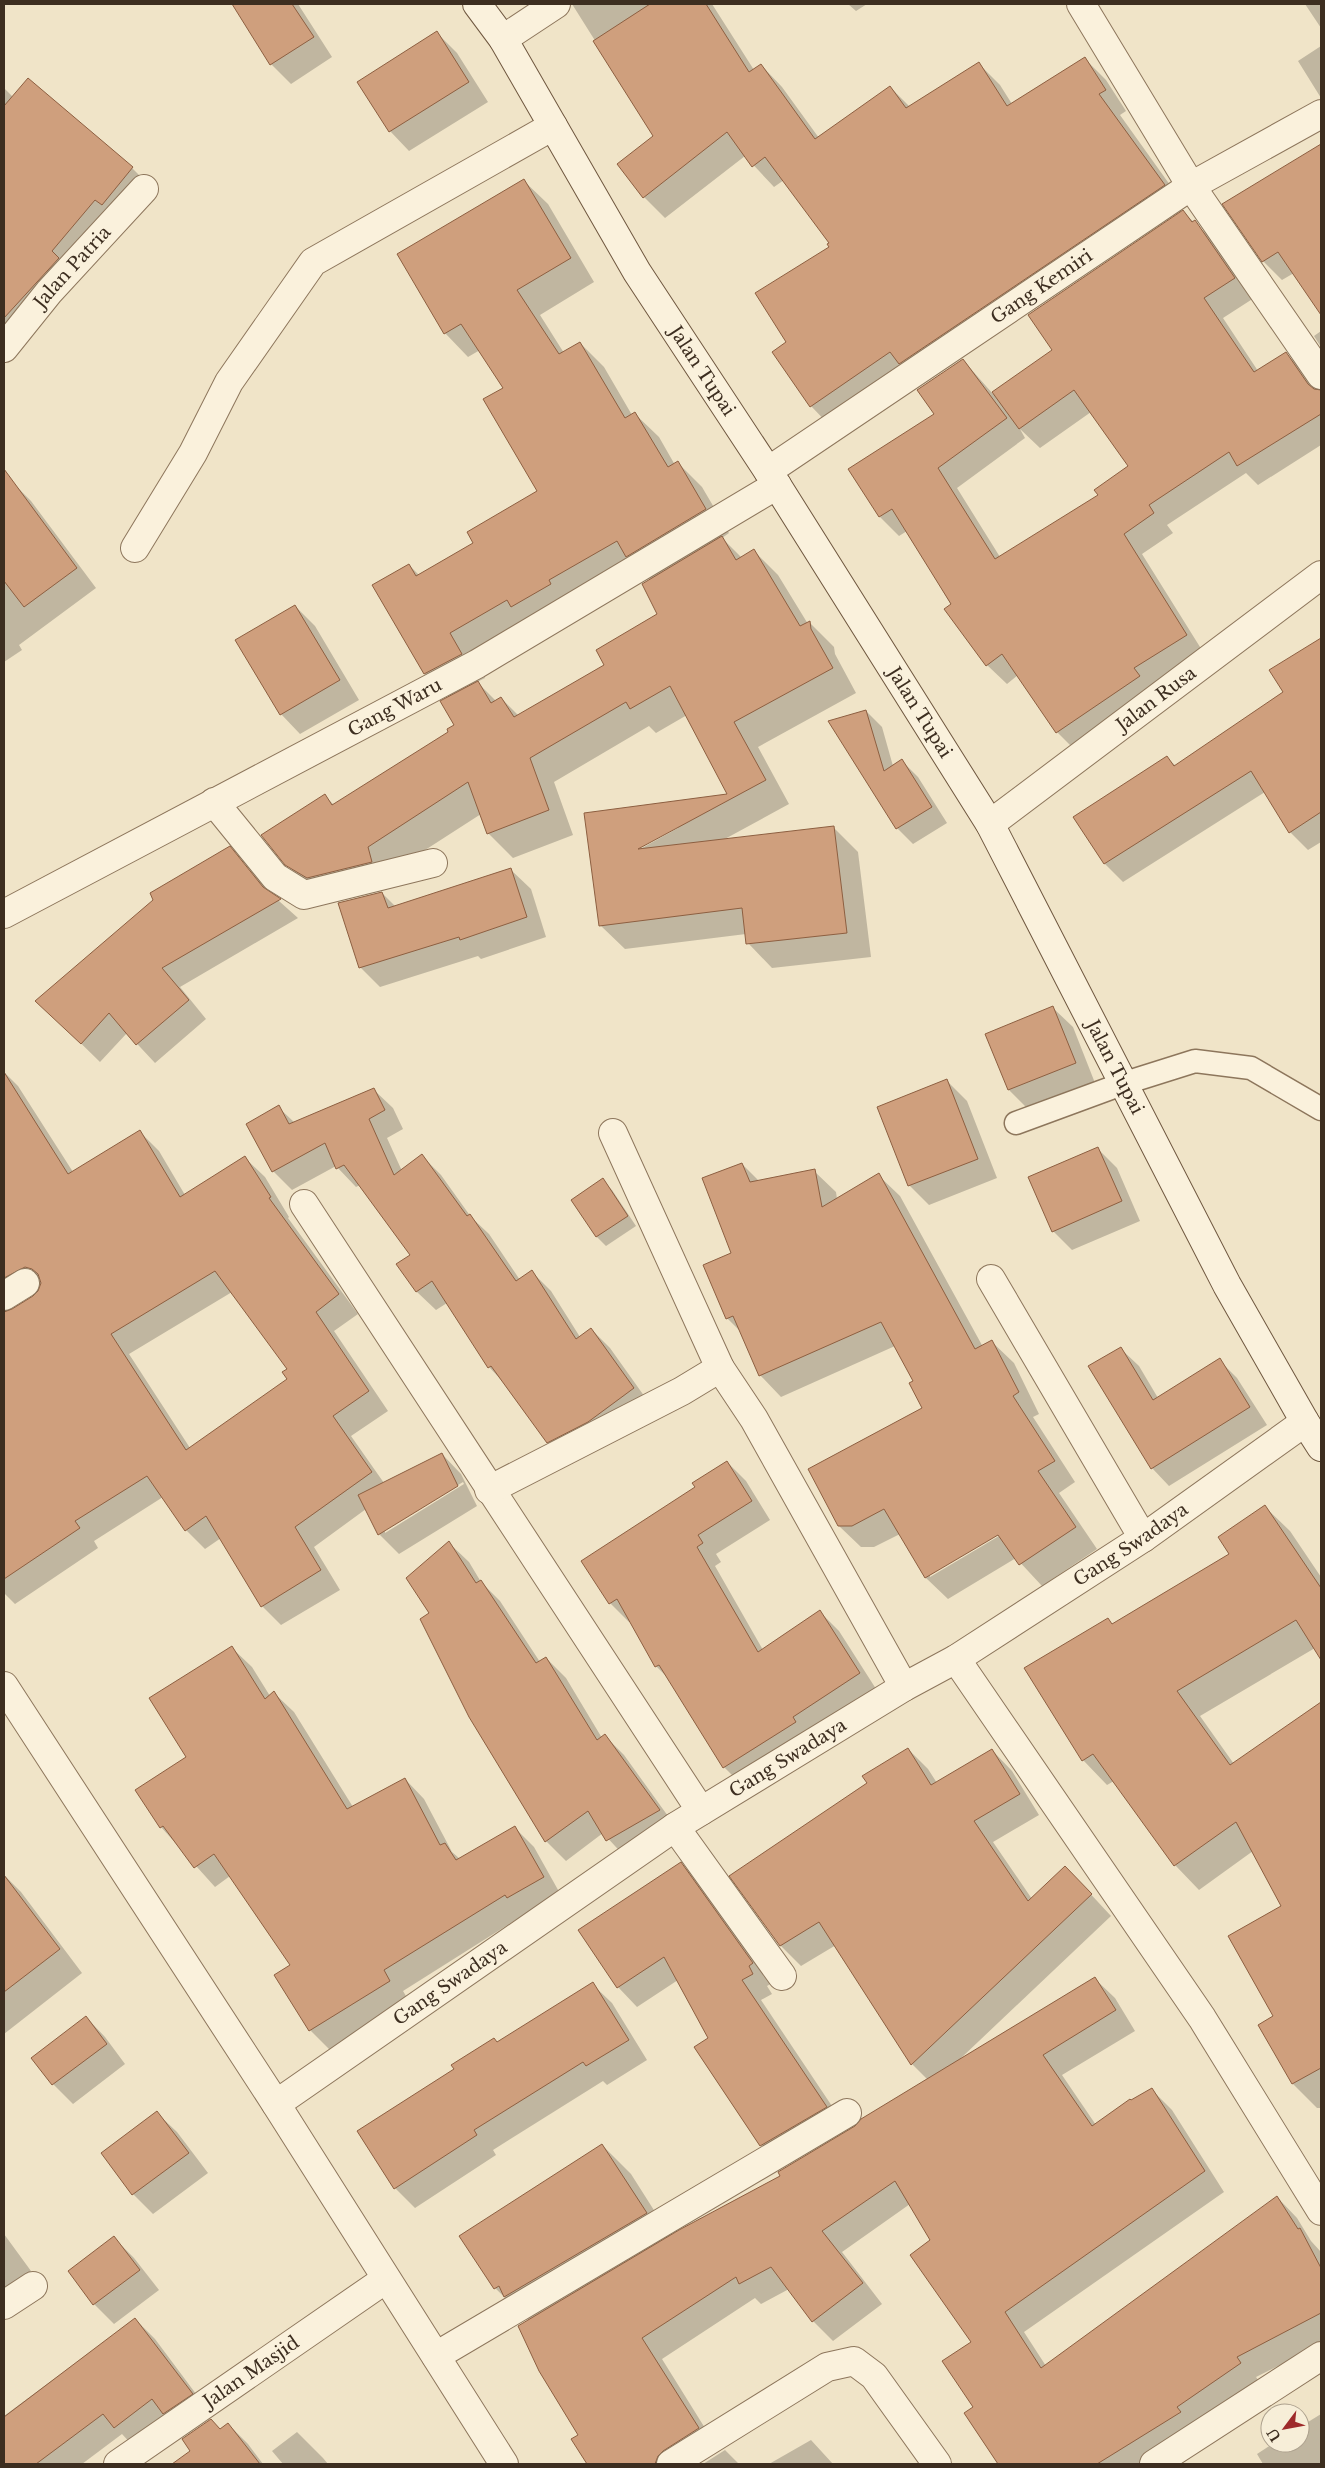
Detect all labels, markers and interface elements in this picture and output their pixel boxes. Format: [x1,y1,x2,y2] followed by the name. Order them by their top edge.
[28,221,115,314] street label: Jalan Patria
[987,245,1097,329] street label: Gang Kemiri
[664,320,740,420] street label: Jalan Tupai
[882,661,957,762] street label: Jalan Tupai
[1110,662,1201,737] street label: Jalan Rusa
[344,674,446,741] street label: Gang Waru
[1081,1014,1148,1118] street label: Jalan Tupai
[1069,1498,1192,1591] street label: Gang Swadaya
[725,1714,850,1802] street label: Gang Swadaya
[389,1936,511,2030] street label: Gang Swadaya
[198,2331,303,2414] street label: Jalan Masjid
[1260,2403,1310,2453] north arrow
[1263,2424,1285,2445] text: U

